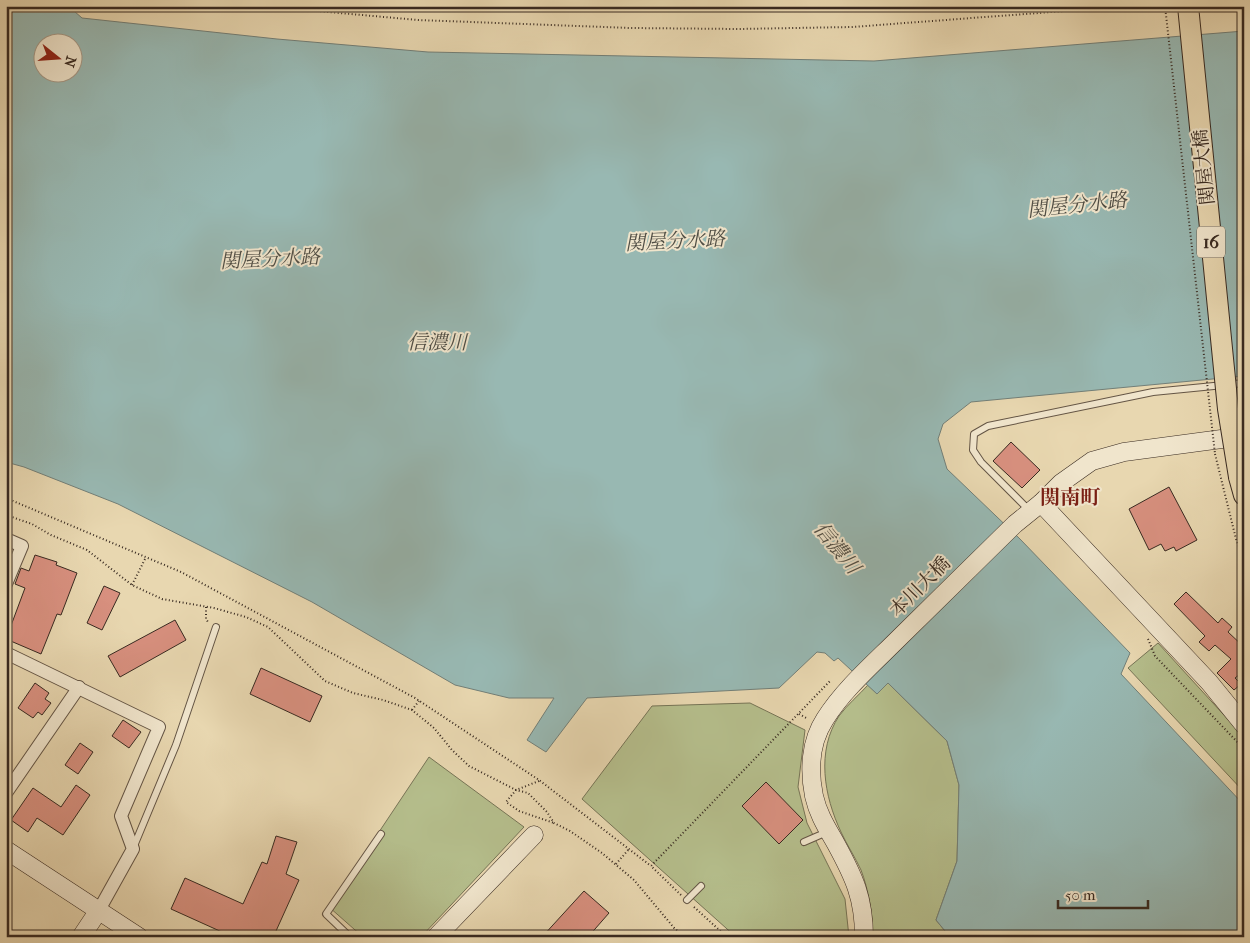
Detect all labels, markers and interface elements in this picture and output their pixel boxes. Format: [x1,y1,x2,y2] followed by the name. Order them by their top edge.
[32,32,82,82] north arrow
[60,54,80,70] text: N
[1189,128,1219,206] street label: 関屋大橋
[1026,188,1130,222] water label: 関屋分水路
[1197,226,1225,258] road number: 16
[624,227,728,255] water label: 関屋分水路
[219,245,323,273] water label: 関屋分水路
[407,331,469,354] water label: 信濃川
[1040,486,1101,509] district label: 関南町
[809,517,866,580] water label: 信濃川
[885,552,955,622] street label: 本川大橋
[1058,878,1148,910] scale bar
[1065,886,1096,904] text: 50 m

